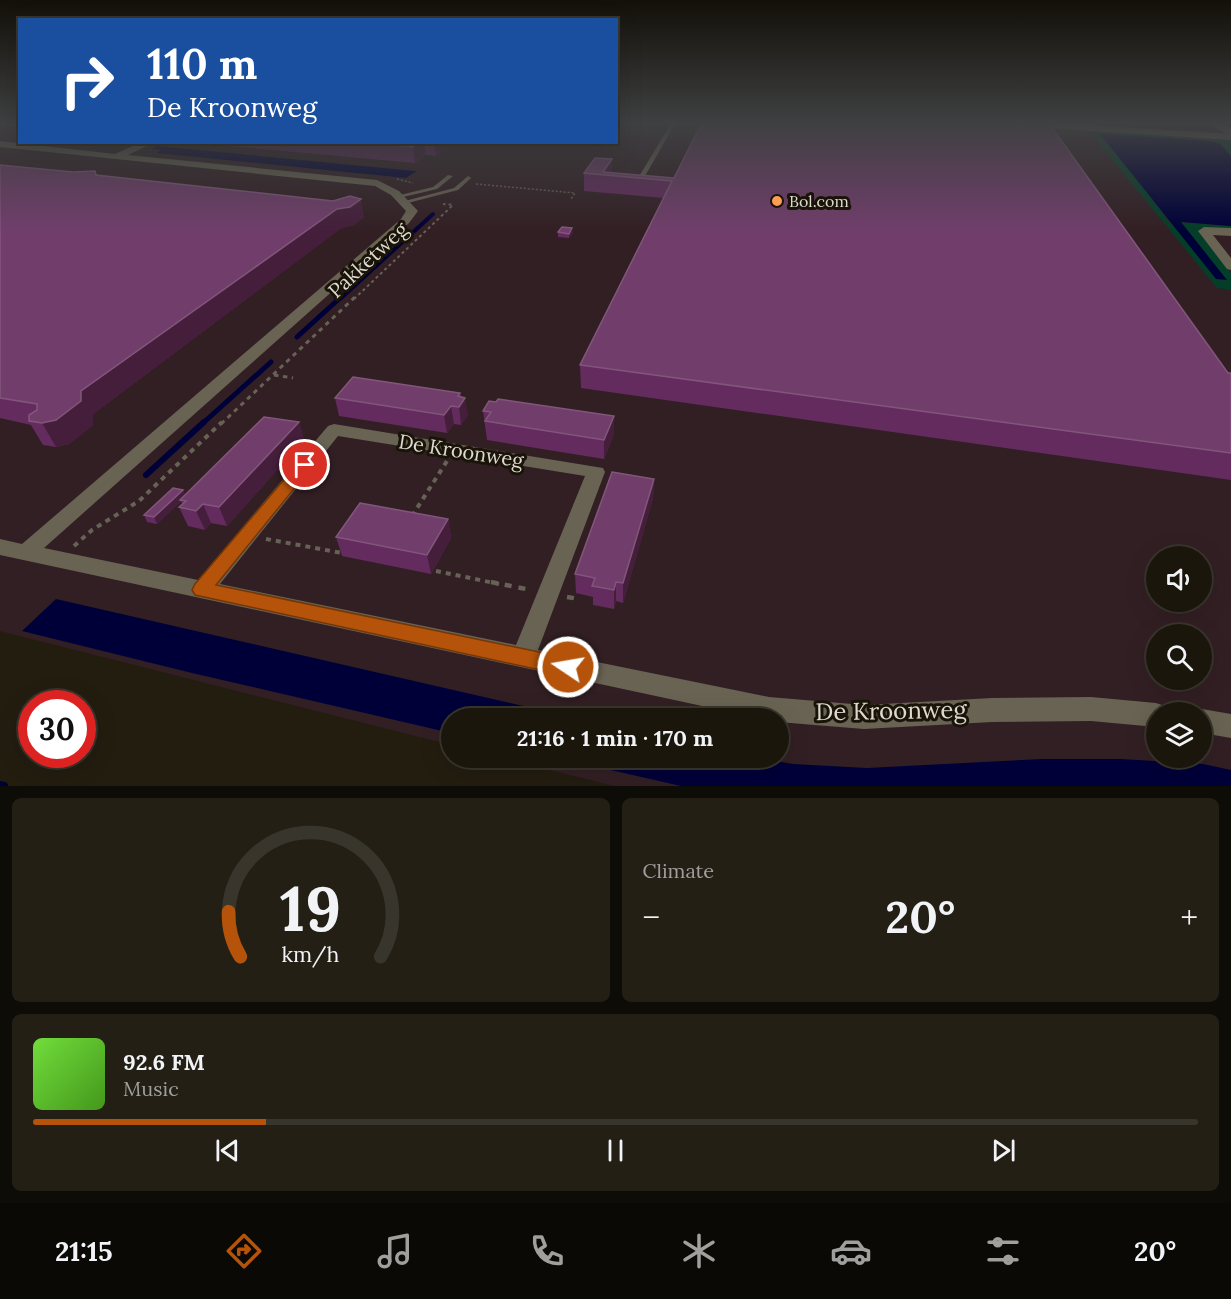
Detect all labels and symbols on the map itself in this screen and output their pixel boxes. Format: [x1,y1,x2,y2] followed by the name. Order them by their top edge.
[789,191,849,211] place label: Bol.com
[770,194,784,208] marker: Bol.com
[323,216,413,303] street label: Pakketweg
[397,428,526,473] street label: De Kroonweg
[279,439,330,490] pin
[536,635,600,699] position arrow
[18,690,96,768] speed limit sign: 30
[815,694,968,727] street label: De Kroonweg

